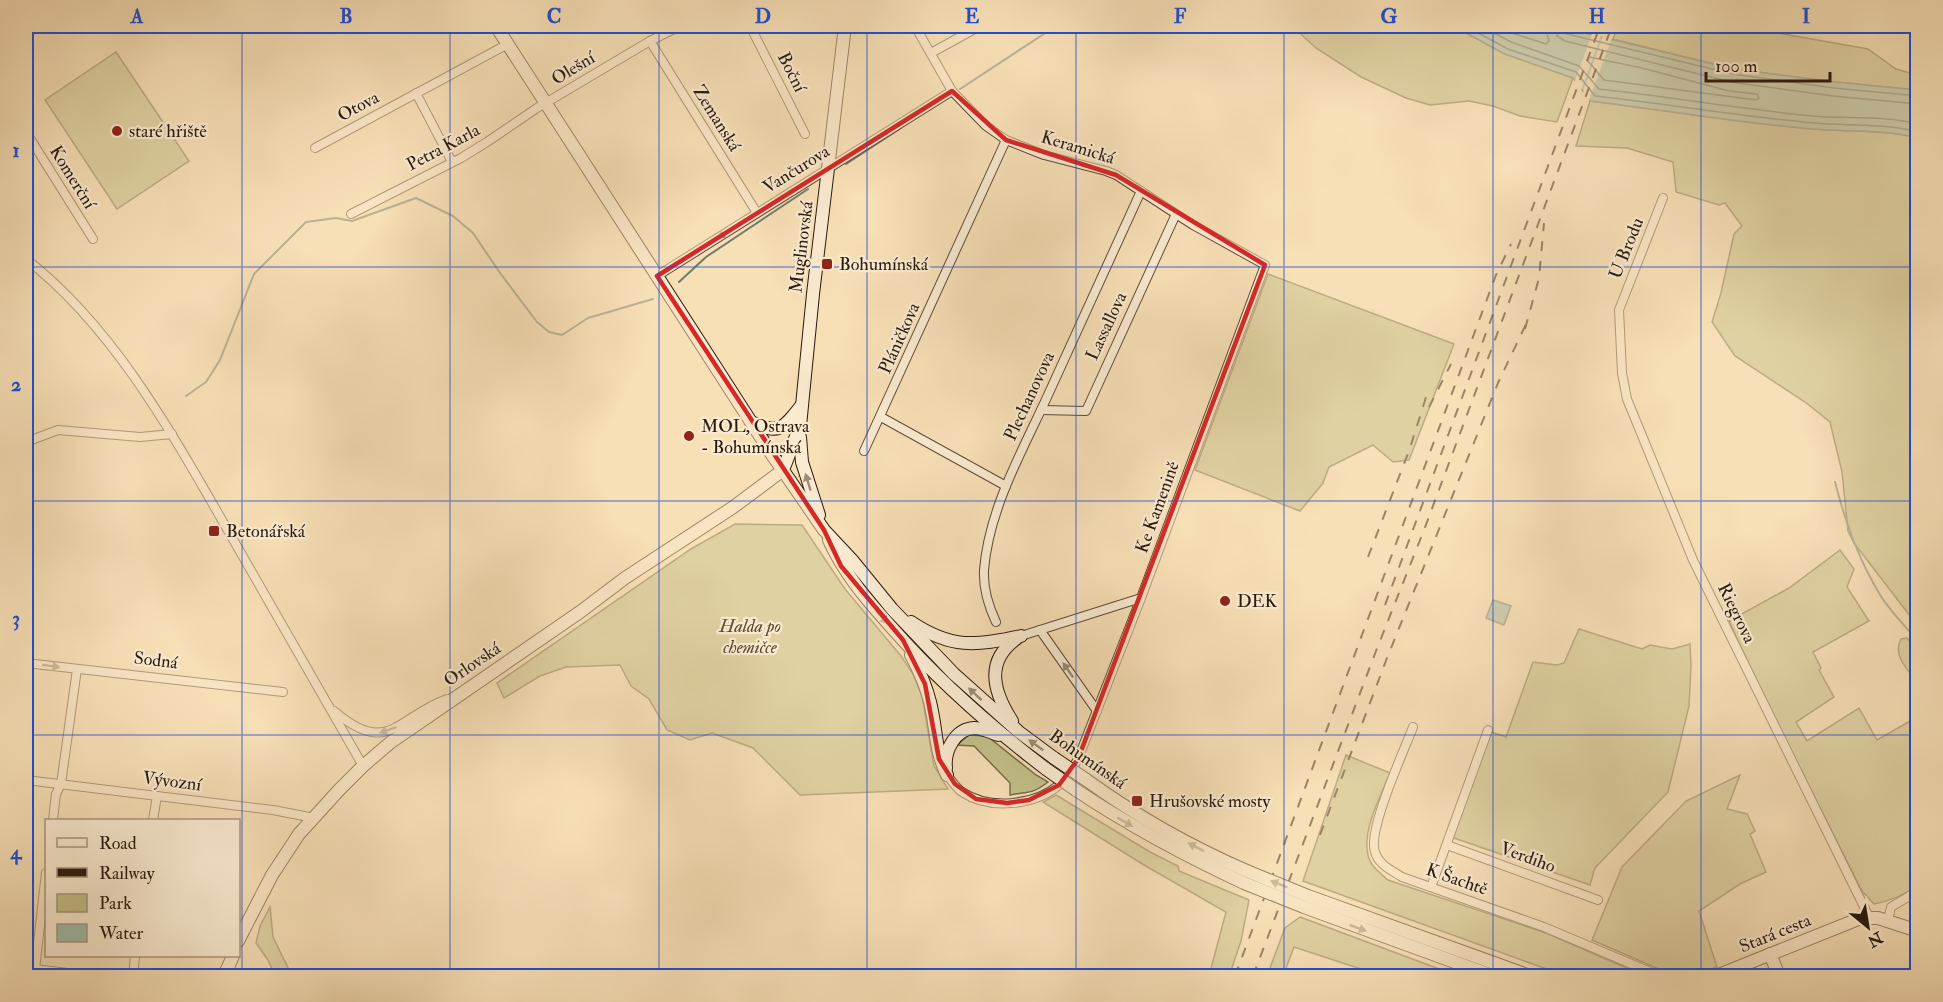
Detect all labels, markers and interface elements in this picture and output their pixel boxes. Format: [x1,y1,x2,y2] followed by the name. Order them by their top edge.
[130,4,144,29] text: A
[339,4,353,29] text: B
[547,4,561,29] text: C
[755,4,771,29] text: D
[965,4,980,29] text: E
[1174,4,1187,29] text: F
[1381,4,1398,29] text: G
[1589,4,1605,29] text: H
[1802,4,1810,29] text: I
[1706,45,1830,83] scale bar
[547,46,600,90] street label: Olešní
[772,48,812,97] street label: Boční
[1715,55,1758,78] text: 100 m
[687,81,746,156] street label: Zemanská
[333,86,384,127] street label: Otova
[403,118,484,176] street label: Petra Karla
[129,120,207,143] place label: staré hřiště
[110,124,124,138] marker: staré hřiště
[1038,125,1118,170] street label: Keramická
[12,138,20,163] text: 1
[759,140,835,199] street label: Vančurova
[44,141,102,214] street label: Komerční
[784,199,819,294] street label: Muglinovská
[1604,214,1649,282] street label: U Brodu
[717,227,734,238] one-way arrow
[839,253,929,276] place label: Bohumínská
[820,257,834,271] marker: Bohumínská
[1081,288,1133,364] street label: Lassallova
[874,298,926,377] street label: Pláničkova
[999,347,1060,444] street label: Plechanovova
[11,372,21,397] text: 2
[701,415,810,459] place label: MOL, Ostrava - Bohumínská
[682,429,696,443] marker: MOL, Ostrava - Bohumínská
[1130,458,1185,556] street label: Ke Kamenině
[803,473,812,491] one-way arrow
[226,520,306,543] place label: Betonářská
[207,524,221,538] marker: Betonářská
[1712,579,1761,648] street label: Riegrova
[1237,590,1277,613] place label: DEK
[1218,594,1232,608] marker: DEK
[12,606,20,631] text: 3
[875,609,888,624] one-way arrow
[718,615,781,659] park label: Halda po chemičce
[439,637,506,692] street label: Orlovská
[133,646,180,675] street label: Sodná
[42,661,61,671] one-way arrow
[1062,663,1074,679] one-way arrow
[968,687,982,701] one-way arrow
[1045,724,1131,795] street label: Bohumínská
[378,726,396,735] one-way arrow
[1029,739,1045,751] one-way arrow
[141,766,204,797] street label: Vývozní
[1149,790,1272,813] place label: Hrušovské mosty
[1130,794,1144,808] marker: Hrušovské mosty
[1117,817,1134,827] one-way arrow
[45,819,240,957] legend
[99,832,137,855] text: Road
[1497,837,1559,878] street label: Verdiho
[10,840,23,865] text: 4
[1187,842,1204,852] one-way arrow
[1423,857,1491,901] street label: K Šachtě
[99,862,156,885] text: Railway
[1269,879,1287,889] one-way arrow
[99,892,132,915] text: Park
[1838,897,1898,957] north arrow
[1736,908,1815,958] street label: Stará cesta
[98,922,143,945] text: Water
[1350,923,1368,933] one-way arrow
[1863,926,1887,952] text: N

